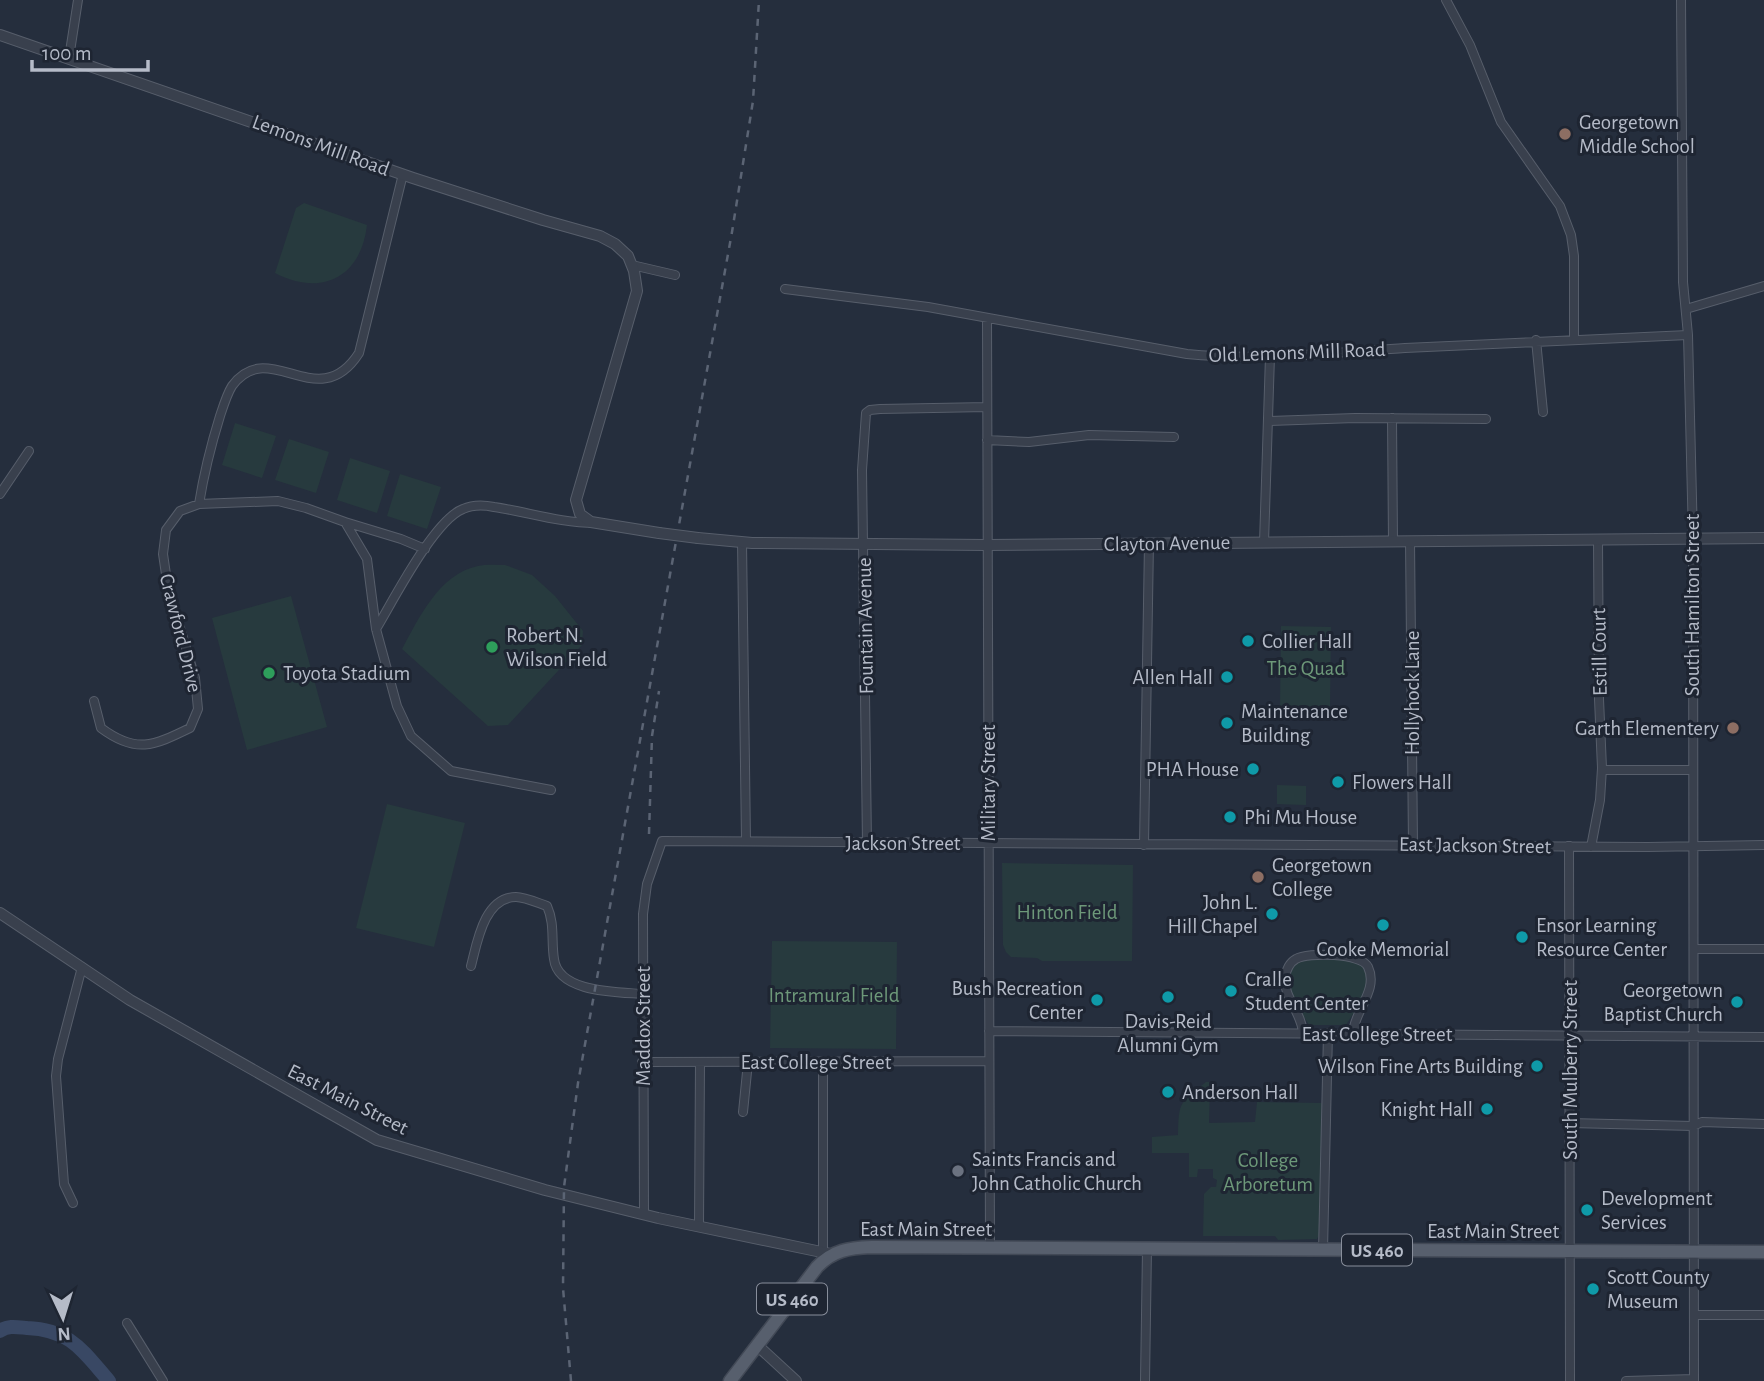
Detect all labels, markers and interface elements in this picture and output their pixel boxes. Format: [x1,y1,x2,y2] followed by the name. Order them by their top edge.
[32,28,147,72] scale bar
[42,43,92,64] text: 100 m
[249,111,392,180] street label: Lemons Mill Road
[1579,112,1695,157] place label: Georgetown Middle School
[1557,126,1573,142] marker: Georgetown Middle School
[1208,339,1386,366] street label: Old Lemons Mill Road
[1682,514,1703,696] street label: South Hamilton Street
[1104,532,1230,555] street label: Clayton Avenue
[854,557,877,695] street label: Fountain Avenue
[156,572,205,695] street label: Crawford Drive
[1588,607,1611,696] street label: Estill Court
[506,625,607,670] place label: Robert N. Wilson Field
[1262,631,1352,652] place label: Collier Hall
[1402,631,1423,755] street label: Hollyhock Lane
[1240,633,1256,649] marker: Collier Hall
[484,639,500,655] marker: Robert N. Wilson Field
[1267,658,1346,679] park label: The Quad
[283,663,410,684] place label: Toyota Stadium
[261,665,277,681] marker: Toyota Stadium
[1132,667,1213,688] place label: Allen Hall
[1219,669,1235,685] marker: Allen Hall
[1241,701,1348,746] place label: Maintenance Building
[1219,715,1235,731] marker: Maintenance Building
[1575,718,1719,739] place label: Garth Elementery
[1725,720,1741,736] marker: Garth Elementery
[978,724,999,842] street label: Military Street
[1146,759,1239,780] place label: PHA House
[1245,761,1261,777] marker: PHA House
[1352,772,1452,793] place label: Flowers Hall
[1330,774,1346,790] marker: Flowers Hall
[1244,807,1357,828] place label: Phi Mu House
[1222,809,1238,825] marker: Phi Mu House
[845,833,961,854] street label: Jackson Street
[1399,834,1552,857] street label: East Jackson Street
[1272,855,1372,900] place label: Georgetown College
[1250,869,1266,885] marker: Georgetown College
[1168,892,1258,937] place label: John L. Hill Chapel
[1016,902,1118,923] park label: Hinton Field
[1264,906,1280,922] marker: John L. Hill Chapel
[1536,915,1667,960] place label: Ensor Learning Resource Center
[1375,917,1391,933] marker: Cooke Memorial
[1514,929,1530,945] marker: Ensor Learning Resource Center
[1317,939,1450,960] place label: Cooke Memorial
[633,966,654,1086] street label: Maddox Street
[1245,969,1368,1014] place label: Cralle Student Center
[952,978,1083,1023] place label: Bush Recreation Center
[1560,980,1581,1160] street label: South Mulberry Street
[1604,980,1723,1025] place label: Georgetown Baptist Church
[1223,983,1239,999] marker: Cralle Student Center
[768,985,900,1006] park label: Intramural Field
[1160,989,1176,1005] marker: Davis-Reid Alumni Gym
[1089,992,1105,1008] marker: Bush Recreation Center
[1729,994,1745,1010] marker: Georgetown Baptist Church
[1117,1011,1219,1056] place label: Davis-Reid Alumni Gym
[1302,1024,1453,1045] street label: East College Street
[741,1052,892,1073] street label: East College Street
[1318,1056,1524,1077] place label: Wilson Fine Arts Building
[1529,1058,1545,1074] marker: Wilson Fine Arts Building
[284,1060,412,1139] street label: East Main Street
[1182,1082,1298,1103] place label: Anderson Hall
[1160,1084,1176,1100] marker: Anderson Hall
[1380,1099,1473,1120] place label: Knight Hall
[1479,1101,1495,1117] marker: Knight Hall
[972,1149,1142,1194] place label: Saints Francis and John Catholic Church
[1223,1150,1313,1195] park label: College Arboretum
[950,1163,966,1179] marker: Saints Francis and John Catholic Church
[1601,1188,1713,1233] place label: Development Services
[1579,1202,1595,1218] marker: Development Services
[860,1219,992,1240] street label: East Main Street
[1427,1221,1559,1242] street label: East Main Street
[1342,1234,1412,1266] road number: US 460
[1607,1267,1710,1312] place label: Scott County Museum
[1585,1281,1601,1297] marker: Scott County Museum
[28,1283,98,1353] north arrow
[757,1284,827,1315] road number: US 460
[57,1324,71,1343] text: N

